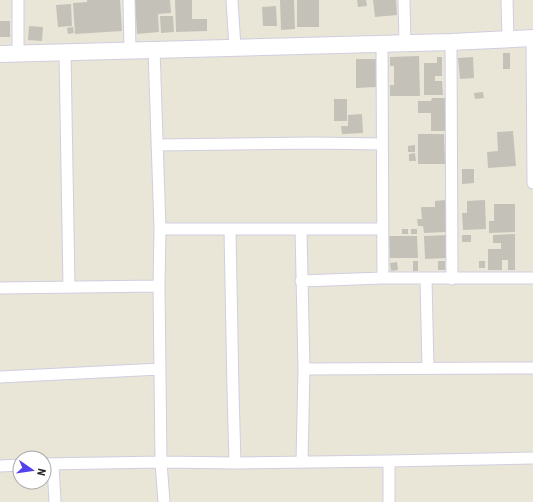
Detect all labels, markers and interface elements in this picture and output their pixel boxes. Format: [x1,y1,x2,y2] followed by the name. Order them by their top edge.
[12,450,52,490] north arrow
[34,467,48,477] text: N

